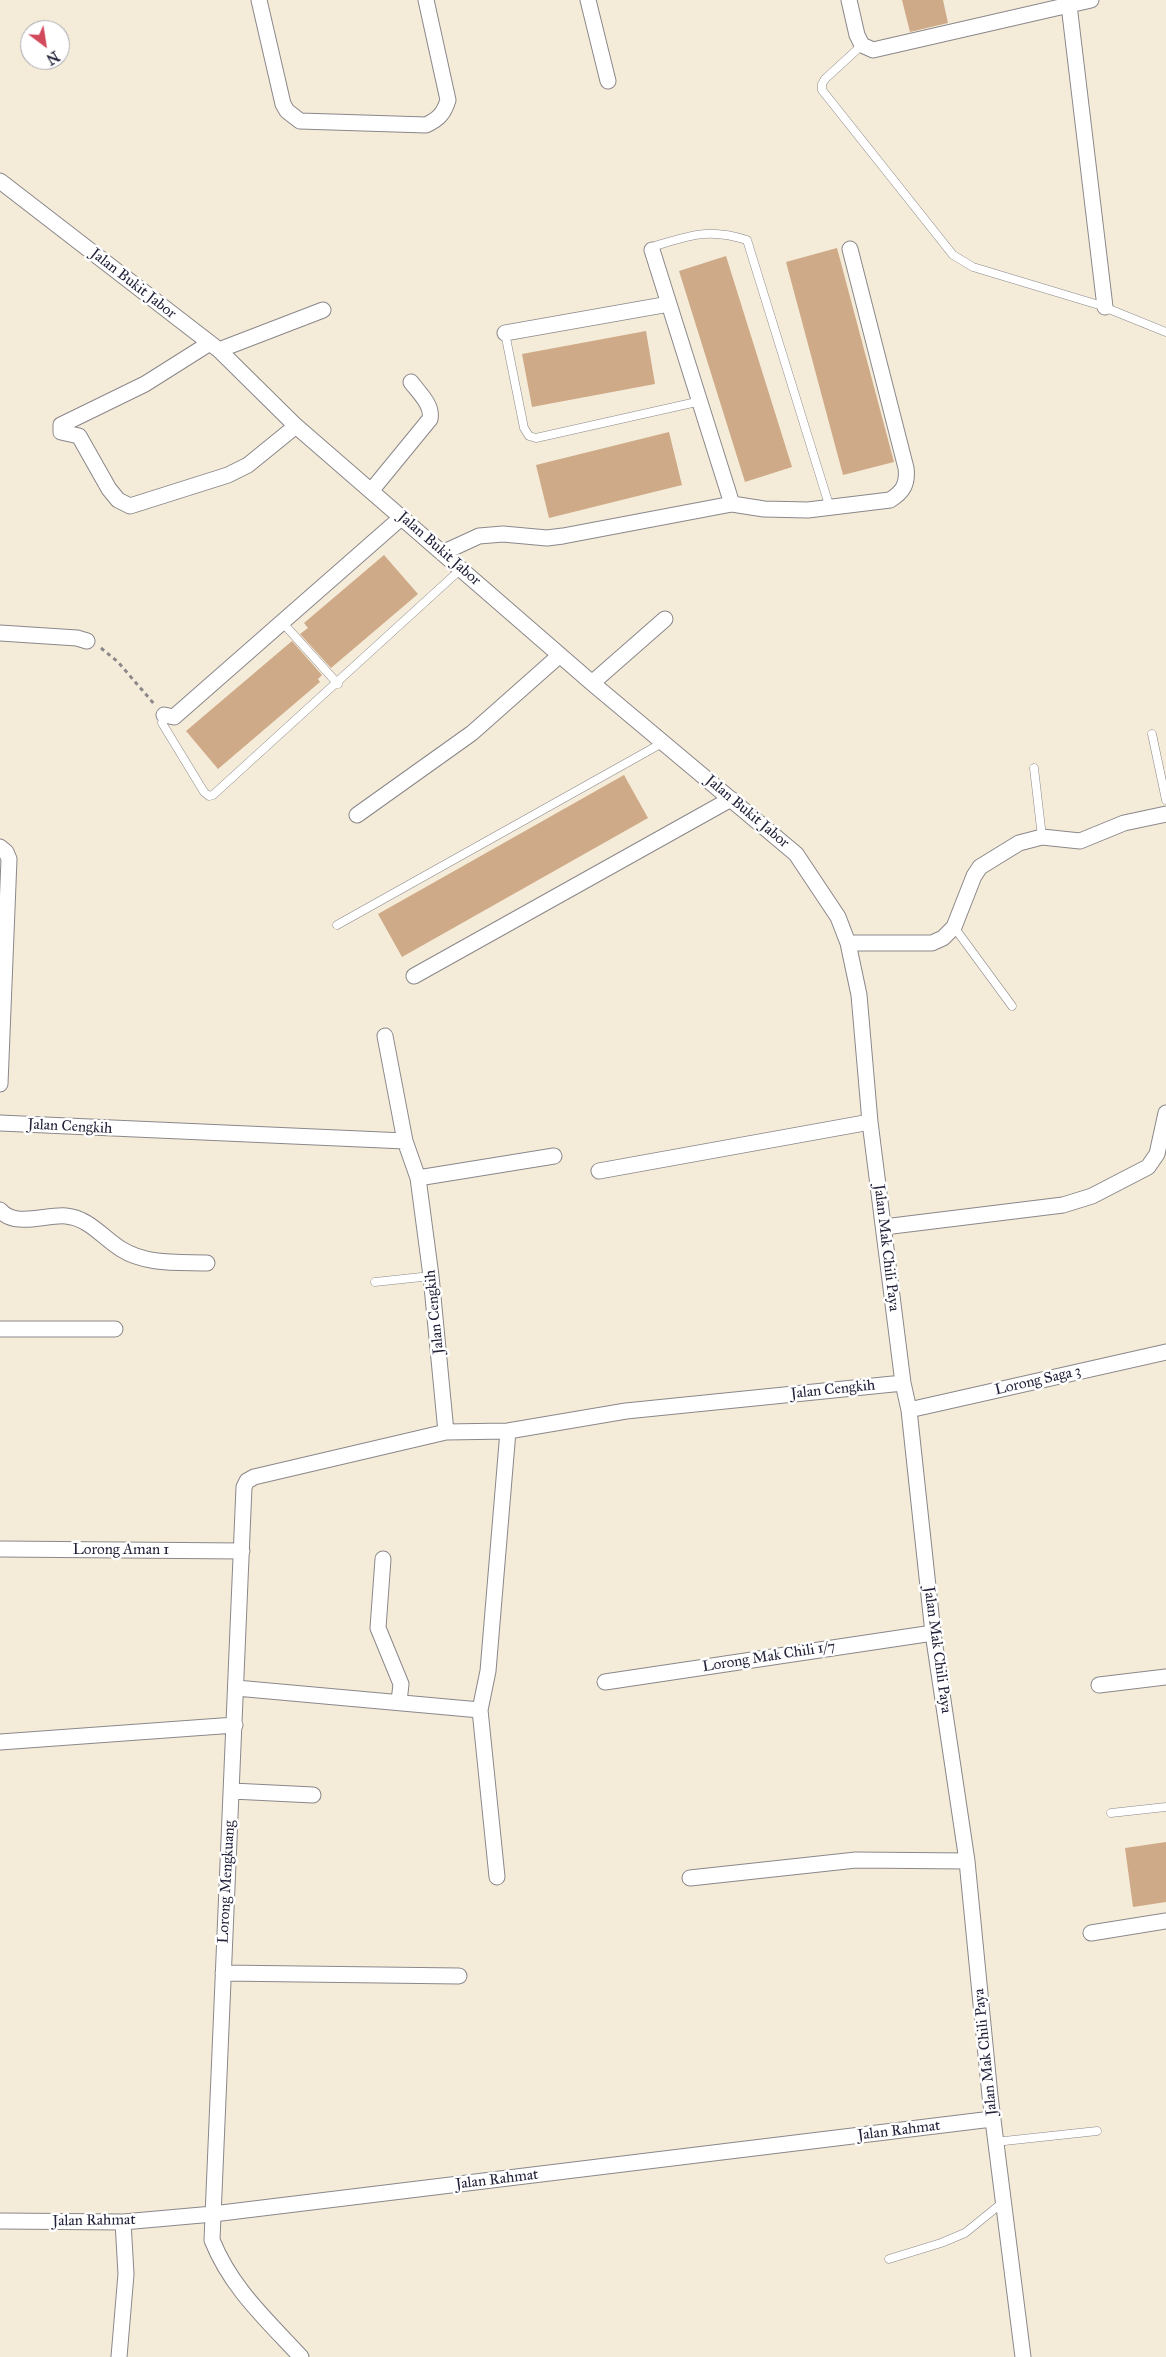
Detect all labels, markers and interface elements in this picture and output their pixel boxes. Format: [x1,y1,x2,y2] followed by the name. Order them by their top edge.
[20,20,70,70] north arrow
[43,47,62,68] text: N
[87,245,179,323] street label: Jalan Bukit Jabor
[394,508,484,590] street label: Jalan Bukit Jabor
[701,772,793,852] street label: Jalan Bukit Jabor
[27,1116,113,1138] street label: Jalan Cengkih
[869,1184,903,1312] street label: Jalan Mak Chili Paya
[422,1269,448,1355] street label: Jalan Cengkih
[993,1362,1083,1400] street label: Lorong Saga 3
[790,1377,876,1403] street label: Jalan Cengkih
[73,1541,169,1559] street label: Lorong Aman 1
[919,1586,955,1714] street label: Jalan Mak Chili Paya
[701,1638,837,1676] street label: Lorong Mak Chili 1/7
[215,1820,239,1944] street label: Lorong Mengkuang
[970,1988,1002,2116] street label: Jalan Mak Chili Paya
[857,2117,941,2145] street label: Jalan Rahmat
[455,2166,539,2194] street label: Jalan Rahmat
[52,2211,136,2231] street label: Jalan Rahmat

